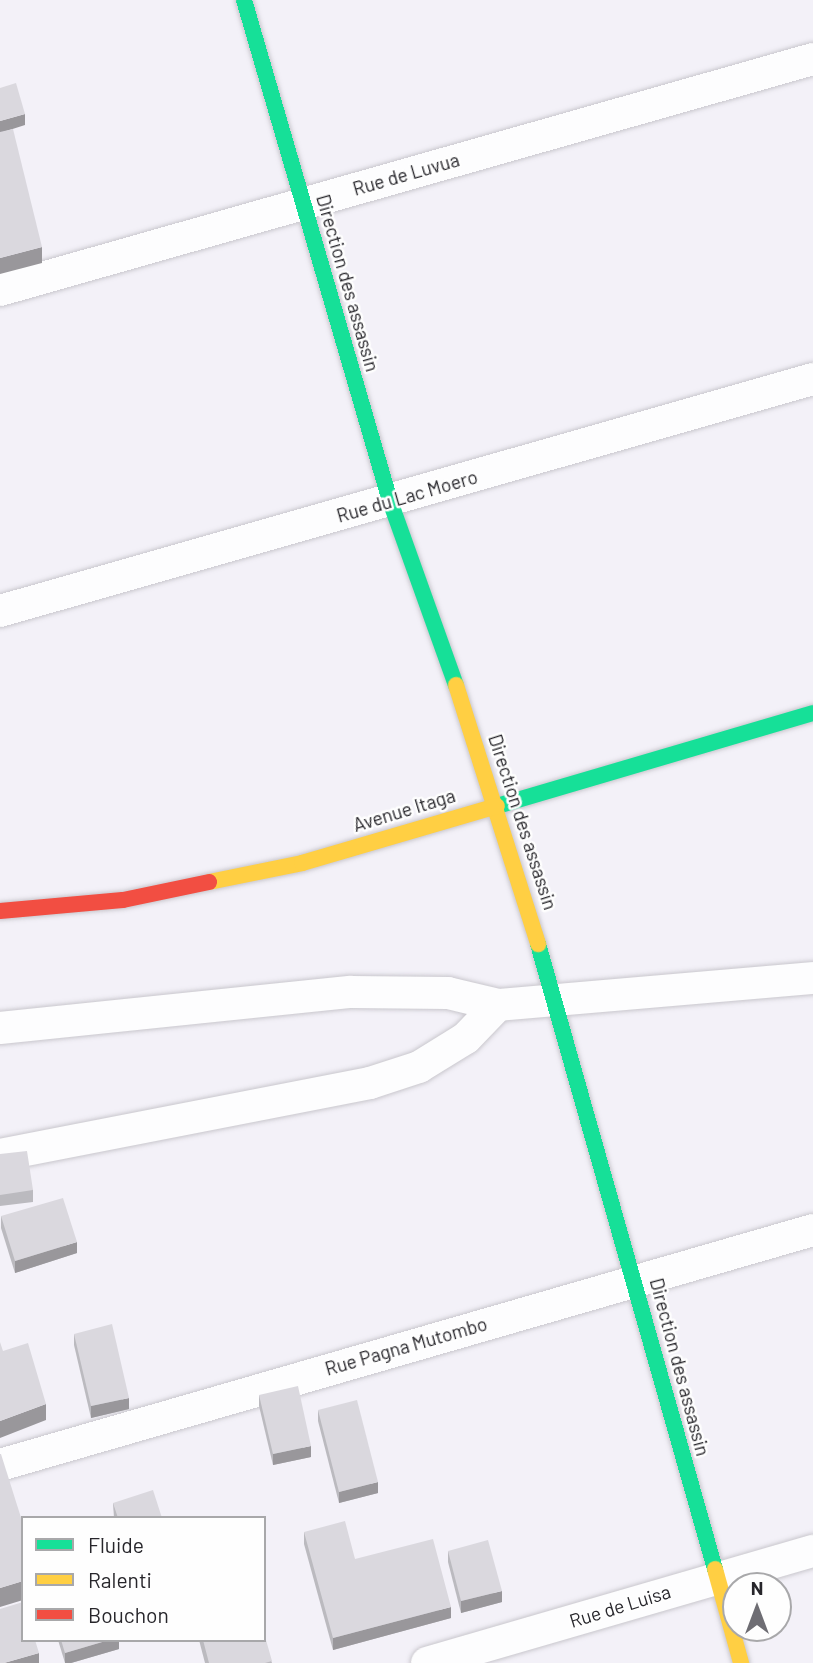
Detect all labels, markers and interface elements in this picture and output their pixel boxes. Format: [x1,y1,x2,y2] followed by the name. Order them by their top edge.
[350,148,462,200] street label: Rue de Luvua
[312,192,384,374] street label: Direction des assassin
[334,465,480,527] street label: Rue du Lac Moero
[484,731,562,913] street label: Direction des assassin
[350,784,458,836] street label: Avenue Itaga
[645,1276,715,1458] street label: Direction des assassin
[322,1312,490,1380] street label: Rue Pagna Mutombo
[21,1516,266,1642] legend
[88,1532,144,1557] text: Fluide
[88,1567,152,1592] text: Ralenti
[722,1572,792,1642] north arrow
[751,1576,763,1599] text: N
[567,1580,673,1632] street label: Rue de Luisa
[88,1602,169,1627] text: Bouchon

